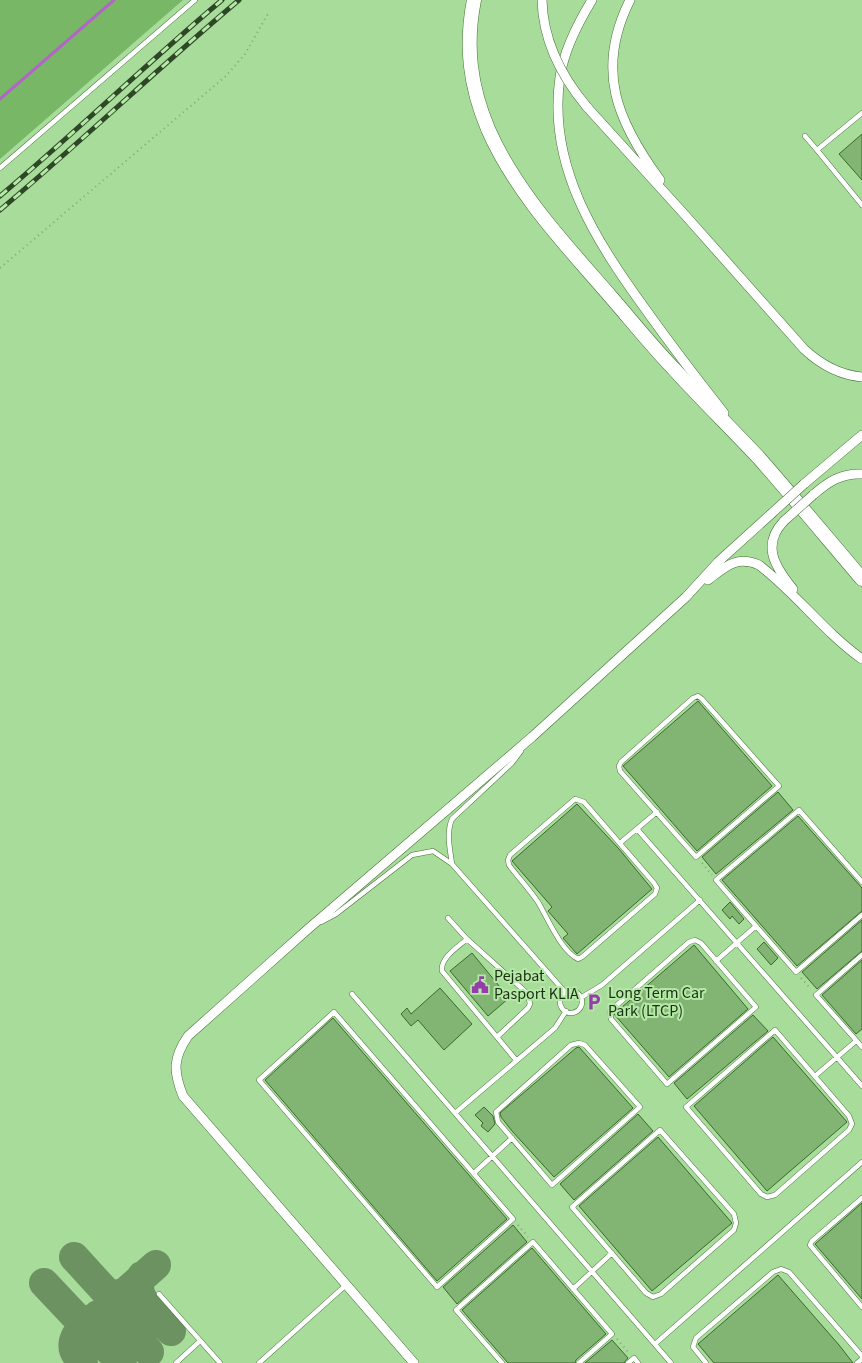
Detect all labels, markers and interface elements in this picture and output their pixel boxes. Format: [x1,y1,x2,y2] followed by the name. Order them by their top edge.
[494,965,579,1005] place label: Pejabat Pasport KLIA
[470,975,490,995] public building icon: Pejabat Pasport KLIA
[608,982,705,1022] place label: Long Term Car Park (LTCP)
[584,992,604,1012] parking icon: Long Term Car Park (LTCP)

